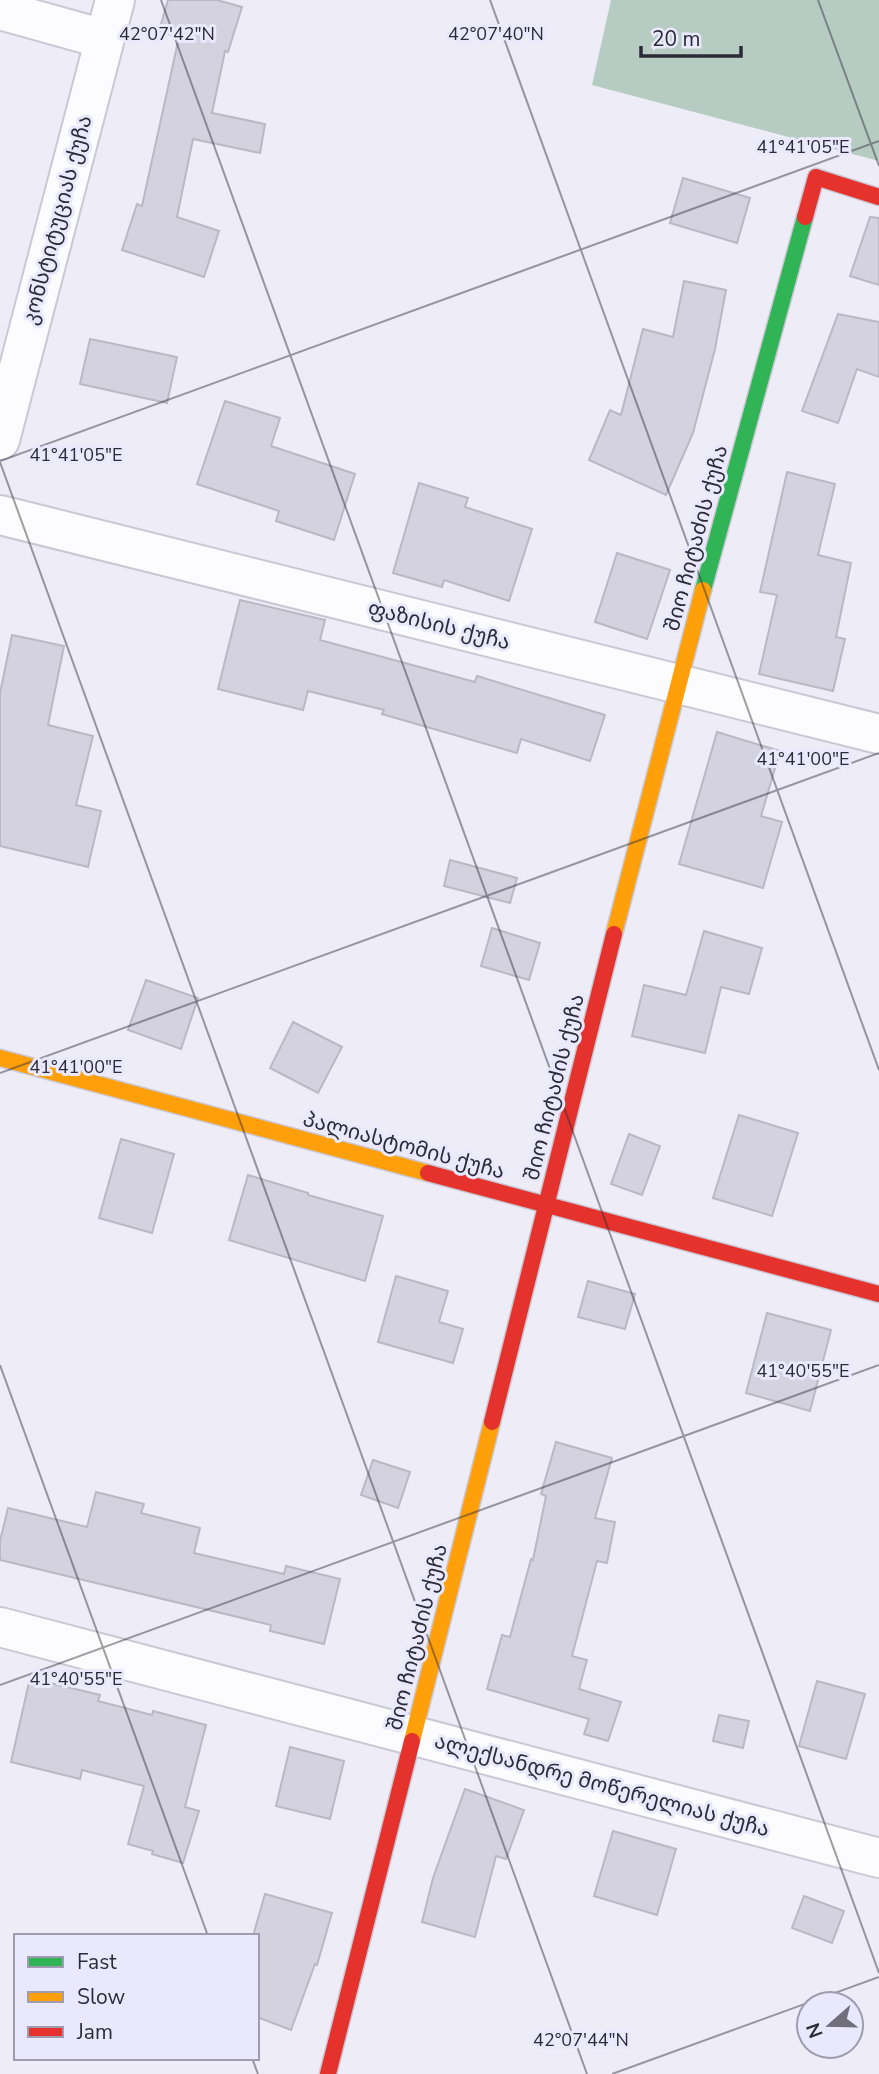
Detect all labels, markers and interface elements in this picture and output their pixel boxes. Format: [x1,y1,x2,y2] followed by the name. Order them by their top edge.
[641,14,741,58] scale bar
[119,22,215,46] text: 42°07'42"N
[448,22,544,46] text: 42°07'40"N
[652,25,701,53] text: 20 m
[16,112,98,328] street label: კონსტიტუციას ქუჩა
[757,135,850,159] text: 41°41'05"E
[658,442,734,634] street label: შიო ჩიტაძის ქუჩა
[30,443,123,467] text: 41°41'05"E
[365,594,513,656] street label: ფაზისის ქუჩა
[757,747,850,771] text: 41°41'00"E
[517,991,591,1183] street label: შიო ჩიტაძის ქუჩა
[30,1055,123,1079] text: 41°41'00"E
[300,1105,508,1185] street label: პალიასტომის ქუჩა
[757,1359,850,1383] text: 41°40'55"E
[380,1541,454,1733] street label: შიო ჩიტაძის ქუჩა
[30,1667,123,1691] text: 41°40'55"E
[432,1727,772,1843] street label: ალექსანდრე მოწერელიას ქუჩა
[14,1934,259,2060] legend
[77,1948,117,1976] text: Fast
[77,1983,126,2011] text: Slow
[795,1990,865,2060] north arrow
[76,2018,113,2046] text: Jam
[800,2019,830,2042] text: N
[533,2028,629,2052] text: 42°07'44"N

